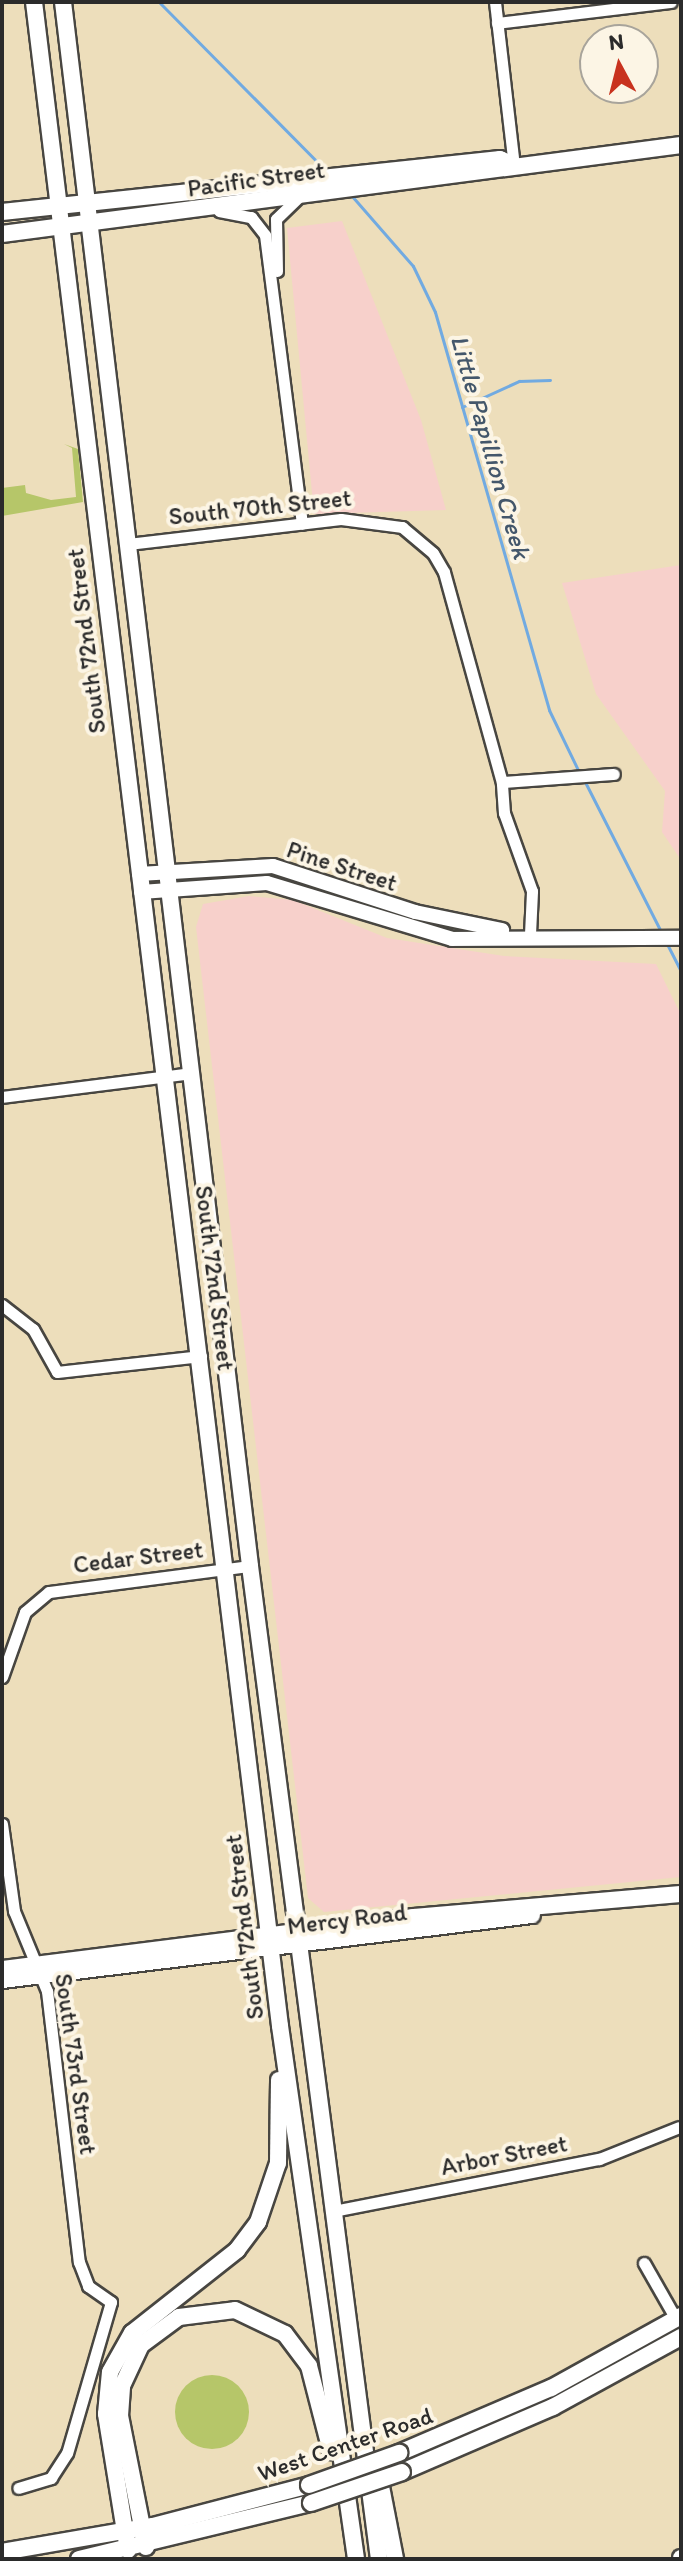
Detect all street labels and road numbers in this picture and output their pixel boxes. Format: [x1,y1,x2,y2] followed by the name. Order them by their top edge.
[186,155,326,203] street label: Pacific Street
[168,483,352,531] street label: South 70th Street
[60,547,112,735] street label: South 72nd Street
[284,835,400,897] street label: Pine Street
[189,1184,241,1372] street label: South 72nd Street
[72,1535,204,1579] street label: Cedar Street
[218,1833,270,2021] street label: South 72nd Street
[286,1897,408,1941] street label: Mercy Road
[49,1972,103,2156] street label: South 73rd Street
[438,2129,570,2181] street label: Arbor Street
[253,2400,437,2488] street label: West Center Road

